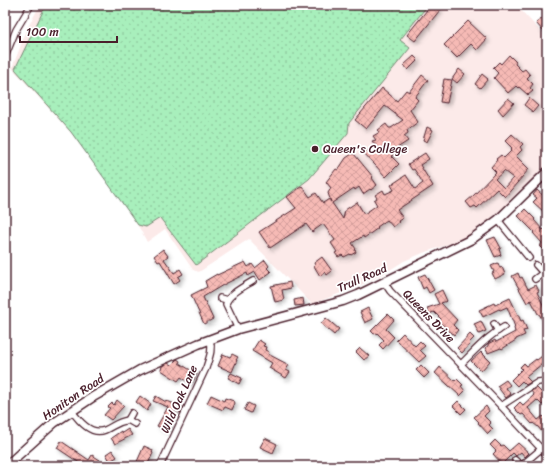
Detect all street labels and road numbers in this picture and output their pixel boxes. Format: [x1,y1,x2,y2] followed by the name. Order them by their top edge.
[333,257,392,299] street label: Trull Road
[397,284,461,348] street label: Queens Drive
[154,361,204,437] street label: Wild Oak Lane
[37,367,110,426] street label: Honiton Road

